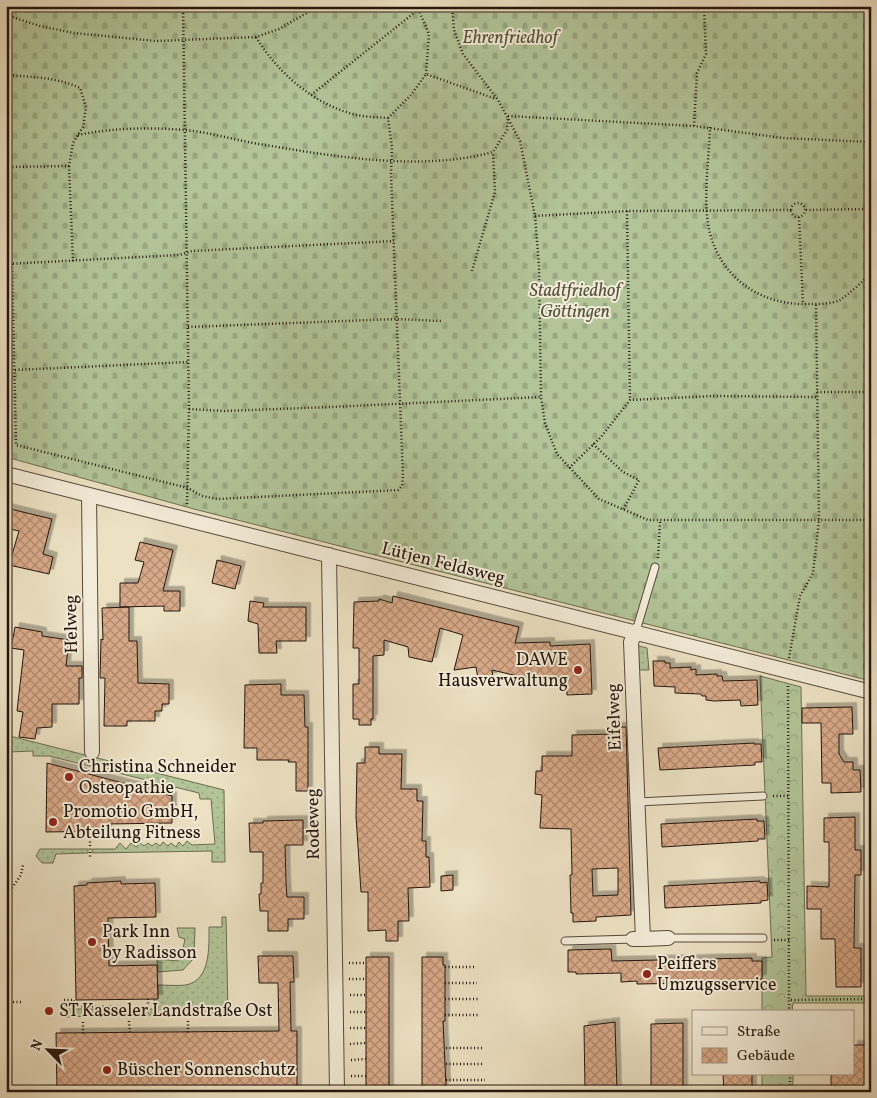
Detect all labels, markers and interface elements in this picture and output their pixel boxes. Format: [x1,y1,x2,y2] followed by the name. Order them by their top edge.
[462,26,562,51] park label: Ehrenfriedhof
[529,279,624,325] park label: Stadtfriedhof Göttingen
[379,537,507,591] street label: Lütjen Feldsweg
[59,594,85,654] street label: Helweg
[438,648,568,694] place label: DAWE Hausverwaltung
[572,664,584,676] marker: DAWE Hausverwaltung
[601,683,629,751] street label: Eifelweg
[79,755,237,801] place label: Christina Schneider Osteopathie
[63,771,75,783] marker: Christina Schneider Osteopathie
[301,788,327,860] street label: Rodeweg
[63,800,201,846] place label: Promotio GmbH, Abteilung Fitness
[47,816,59,828] marker: Promotio GmbH, Abteilung Fitness
[102,920,197,966] place label: Park Inn by Radisson
[86,936,98,948] marker: Park Inn by Radisson
[657,952,776,998] place label: Peiffers Umzugsservice
[641,968,653,980] marker: Peiffers Umzugsservice
[59,999,273,1024] place label: ST Kasseler Landstraße Ost
[43,1005,55,1017] marker: ST Kasseler Landstraße Ost
[692,1010,854,1076] legend
[737,1022,780,1043] text: Straße
[22,1026,72,1076] north arrow
[27,1037,48,1054] text: N
[737,1046,795,1067] text: Gebäude
[117,1058,296,1083] place label: Büscher Sonnenschutz
[101,1064,113,1076] marker: Büscher Sonnenschutz

